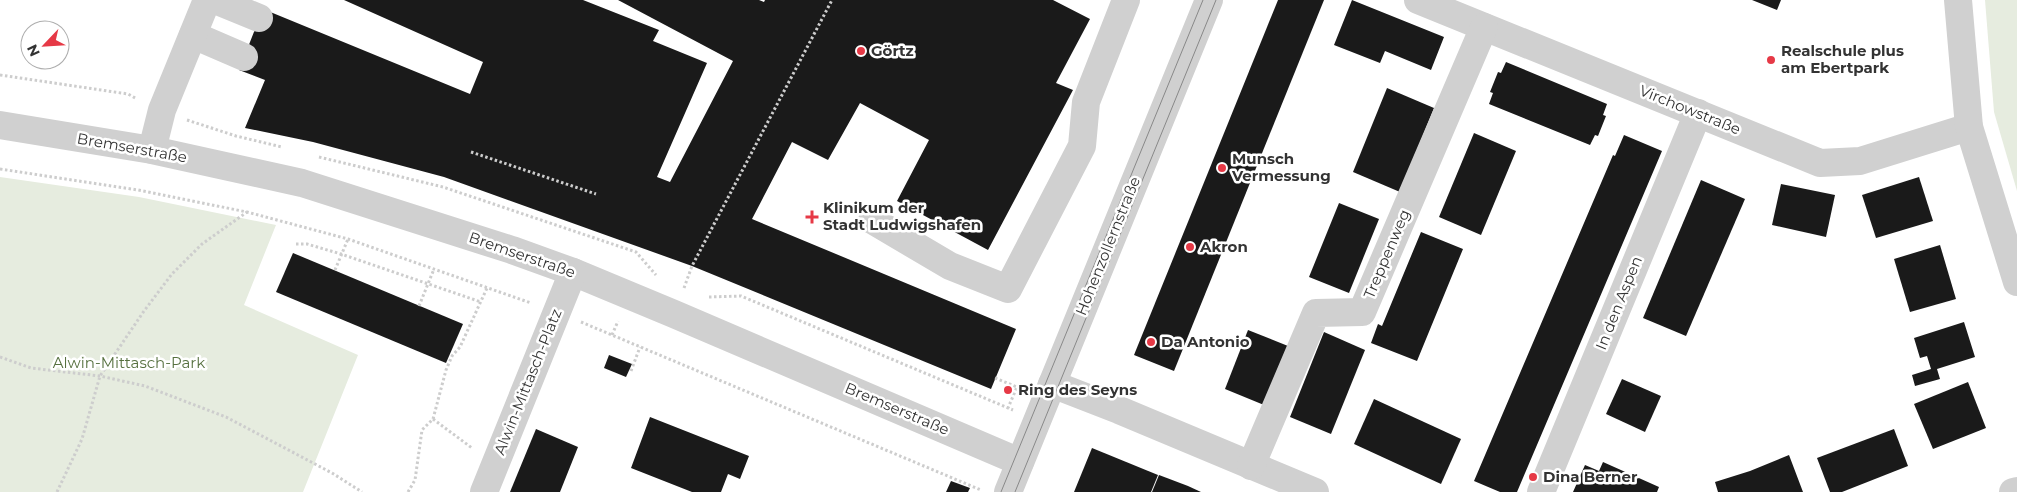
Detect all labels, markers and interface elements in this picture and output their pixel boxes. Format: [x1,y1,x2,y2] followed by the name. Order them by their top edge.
[20,20,70,70] north arrow
[871,41,914,60] place label: Görtz
[1781,41,1904,77] place label: Realschule plus am Ebertpark
[23,42,44,59] text: N
[855,45,867,57] marker: Görtz
[1765,54,1777,66] marker: Realschule plus am Ebertpark
[1637,81,1744,138] street label: Virchowstraße
[76,128,189,167] street label: Bremserstraße
[1231,149,1331,185] place label: Munsch Vermessung
[1216,162,1228,174] marker: Munsch Vermessung
[1071,174,1144,318] street label: Hohenzollernstraße
[823,198,981,234] place label: Klinikum der Stadt Ludwigshafen
[1359,206,1414,301] street label: Treppenweg
[805,210,819,224] marker: Klinikum der Stadt Ludwigshafen
[466,227,578,282] street label: Bremserstraße
[1199,237,1248,256] place label: Akron
[1184,241,1196,253] marker: Akron
[1591,253,1646,352] street label: In den Aspen
[490,306,566,457] street label: Alwin-Mittasch-Platz
[1161,332,1250,351] place label: Da Antonio
[1145,336,1157,348] marker: Da Antonio
[53,353,205,372] park label: Alwin-Mittasch-Park
[842,378,952,439] street label: Bremserstraße
[1018,380,1137,399] place label: Ring des Seyns
[1002,384,1014,396] marker: Ring des Seyns
[1543,467,1638,486] place label: Dina Berner
[1527,471,1539,483] marker: Dina Berner

